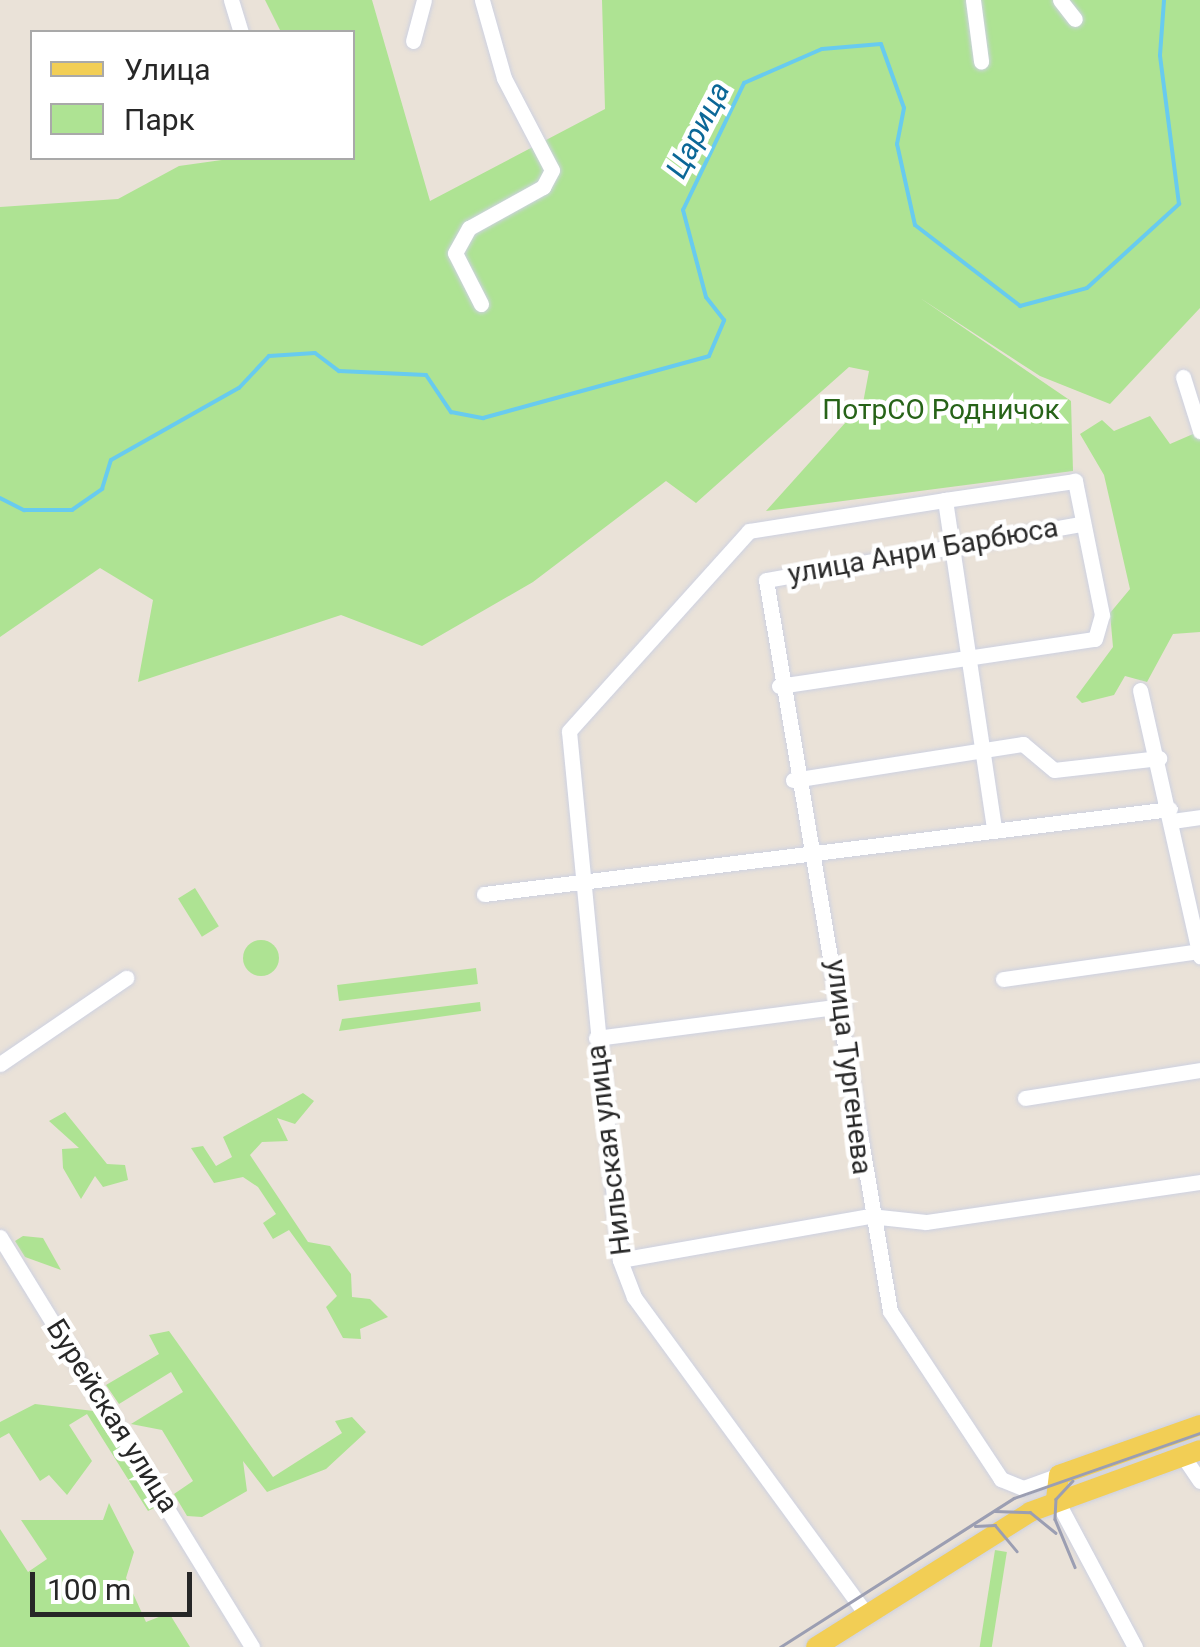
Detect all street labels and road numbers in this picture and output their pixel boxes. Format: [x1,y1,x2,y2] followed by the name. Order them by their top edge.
[785,511,1061,591] street label: улица Анри Барбюса
[819,957,879,1177] street label: улица Тургенева
[579,1043,639,1257] street label: Нильская улица
[39,1313,185,1519] street label: Бурейская улица

